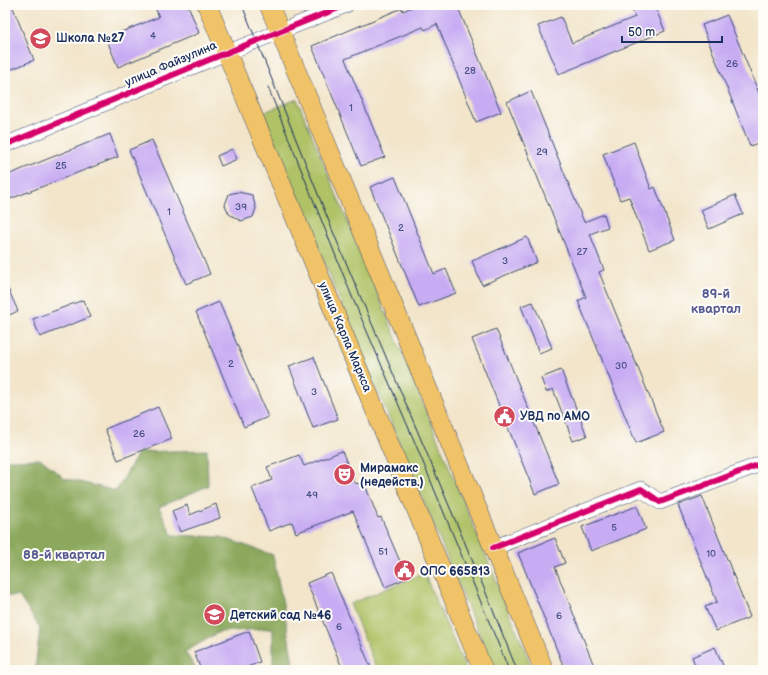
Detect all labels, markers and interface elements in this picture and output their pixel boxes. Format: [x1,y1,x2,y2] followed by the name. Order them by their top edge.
[622,18,722,44] scale bar
[28,25,54,51] school or university icon: Школа №27
[628,25,655,40] text: 50 m
[150,30,156,42] house number: 4
[56,31,125,46] place label: Школа №27
[123,38,219,90] street label: улица Файзулина
[726,58,738,70] house number: 26
[464,65,476,77] house number: 28
[349,102,353,114] house number: 1
[536,146,548,158] house number: 29
[55,160,67,172] house number: 25
[235,201,247,213] house number: 39
[167,206,171,218] house number: 1
[398,222,404,234] house number: 2
[577,246,587,258] house number: 27
[502,255,508,267] house number: 3
[315,280,375,394] street label: улица Карла Маркса
[691,286,741,317] district label: 89-й квартал
[228,358,234,370] house number: 2
[615,360,627,372] house number: 30
[311,386,317,398] house number: 3
[491,403,517,429] public building icon: УВД по АМО
[520,409,590,424] place label: УВД по АМО
[133,428,145,440] house number: 26
[360,461,424,490] place label: Мирамакс (недейств.)
[331,462,357,488] theatre icon: Мирамакс (недейств.)
[306,489,318,501] house number: 49
[611,522,617,534] house number: 5
[378,546,388,558] house number: 51
[23,547,105,563] district label: 88-й квартал
[706,548,716,560] house number: 10
[392,558,418,584] public building icon: ОПС 665813
[420,564,490,579] place label: ОПС 665813
[201,602,227,628] school or university icon: Детский сад №46
[230,608,331,623] place label: Детский сад №46
[556,610,562,622] house number: 6
[336,621,342,633] house number: 6

